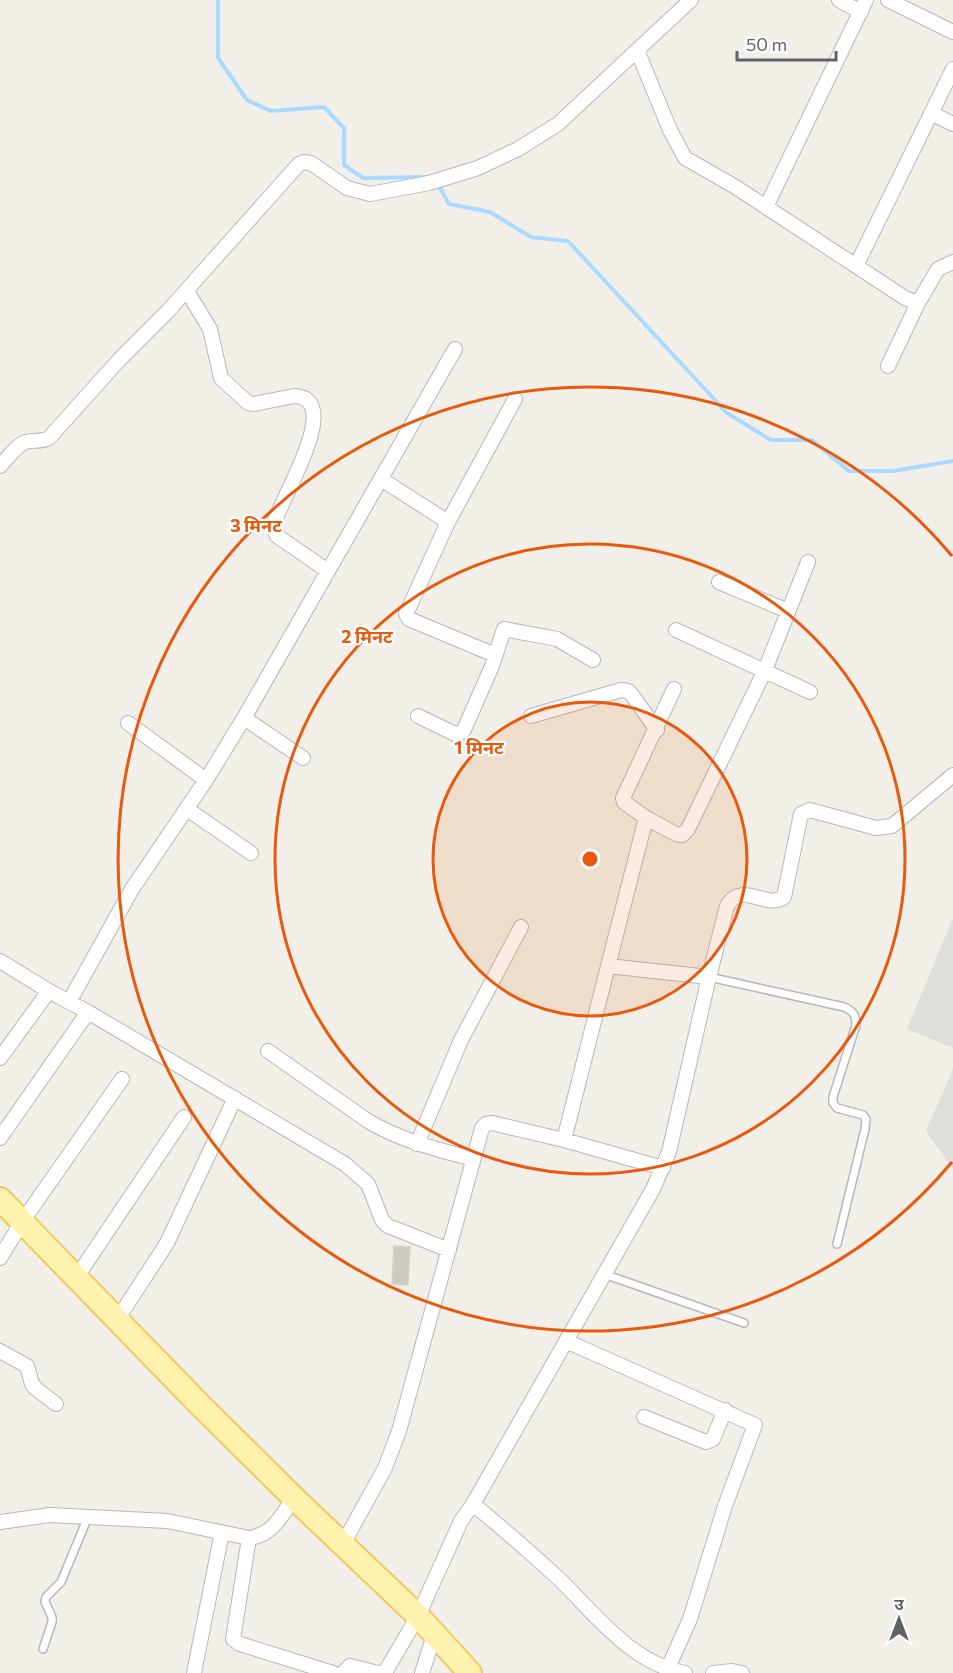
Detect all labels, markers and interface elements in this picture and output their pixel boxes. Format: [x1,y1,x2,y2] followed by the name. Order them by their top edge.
[737,24,836,62] scale bar
[746,33,787,55] text: 50 m
[230,514,282,536] text: 3 मिनट
[341,625,393,647] text: 2 मिनट
[454,736,504,758] text: 1 मिनट
[580,849,600,869] centre of rings
[869,1589,929,1649] north arrow
[894,1594,904,1613] text: उ

